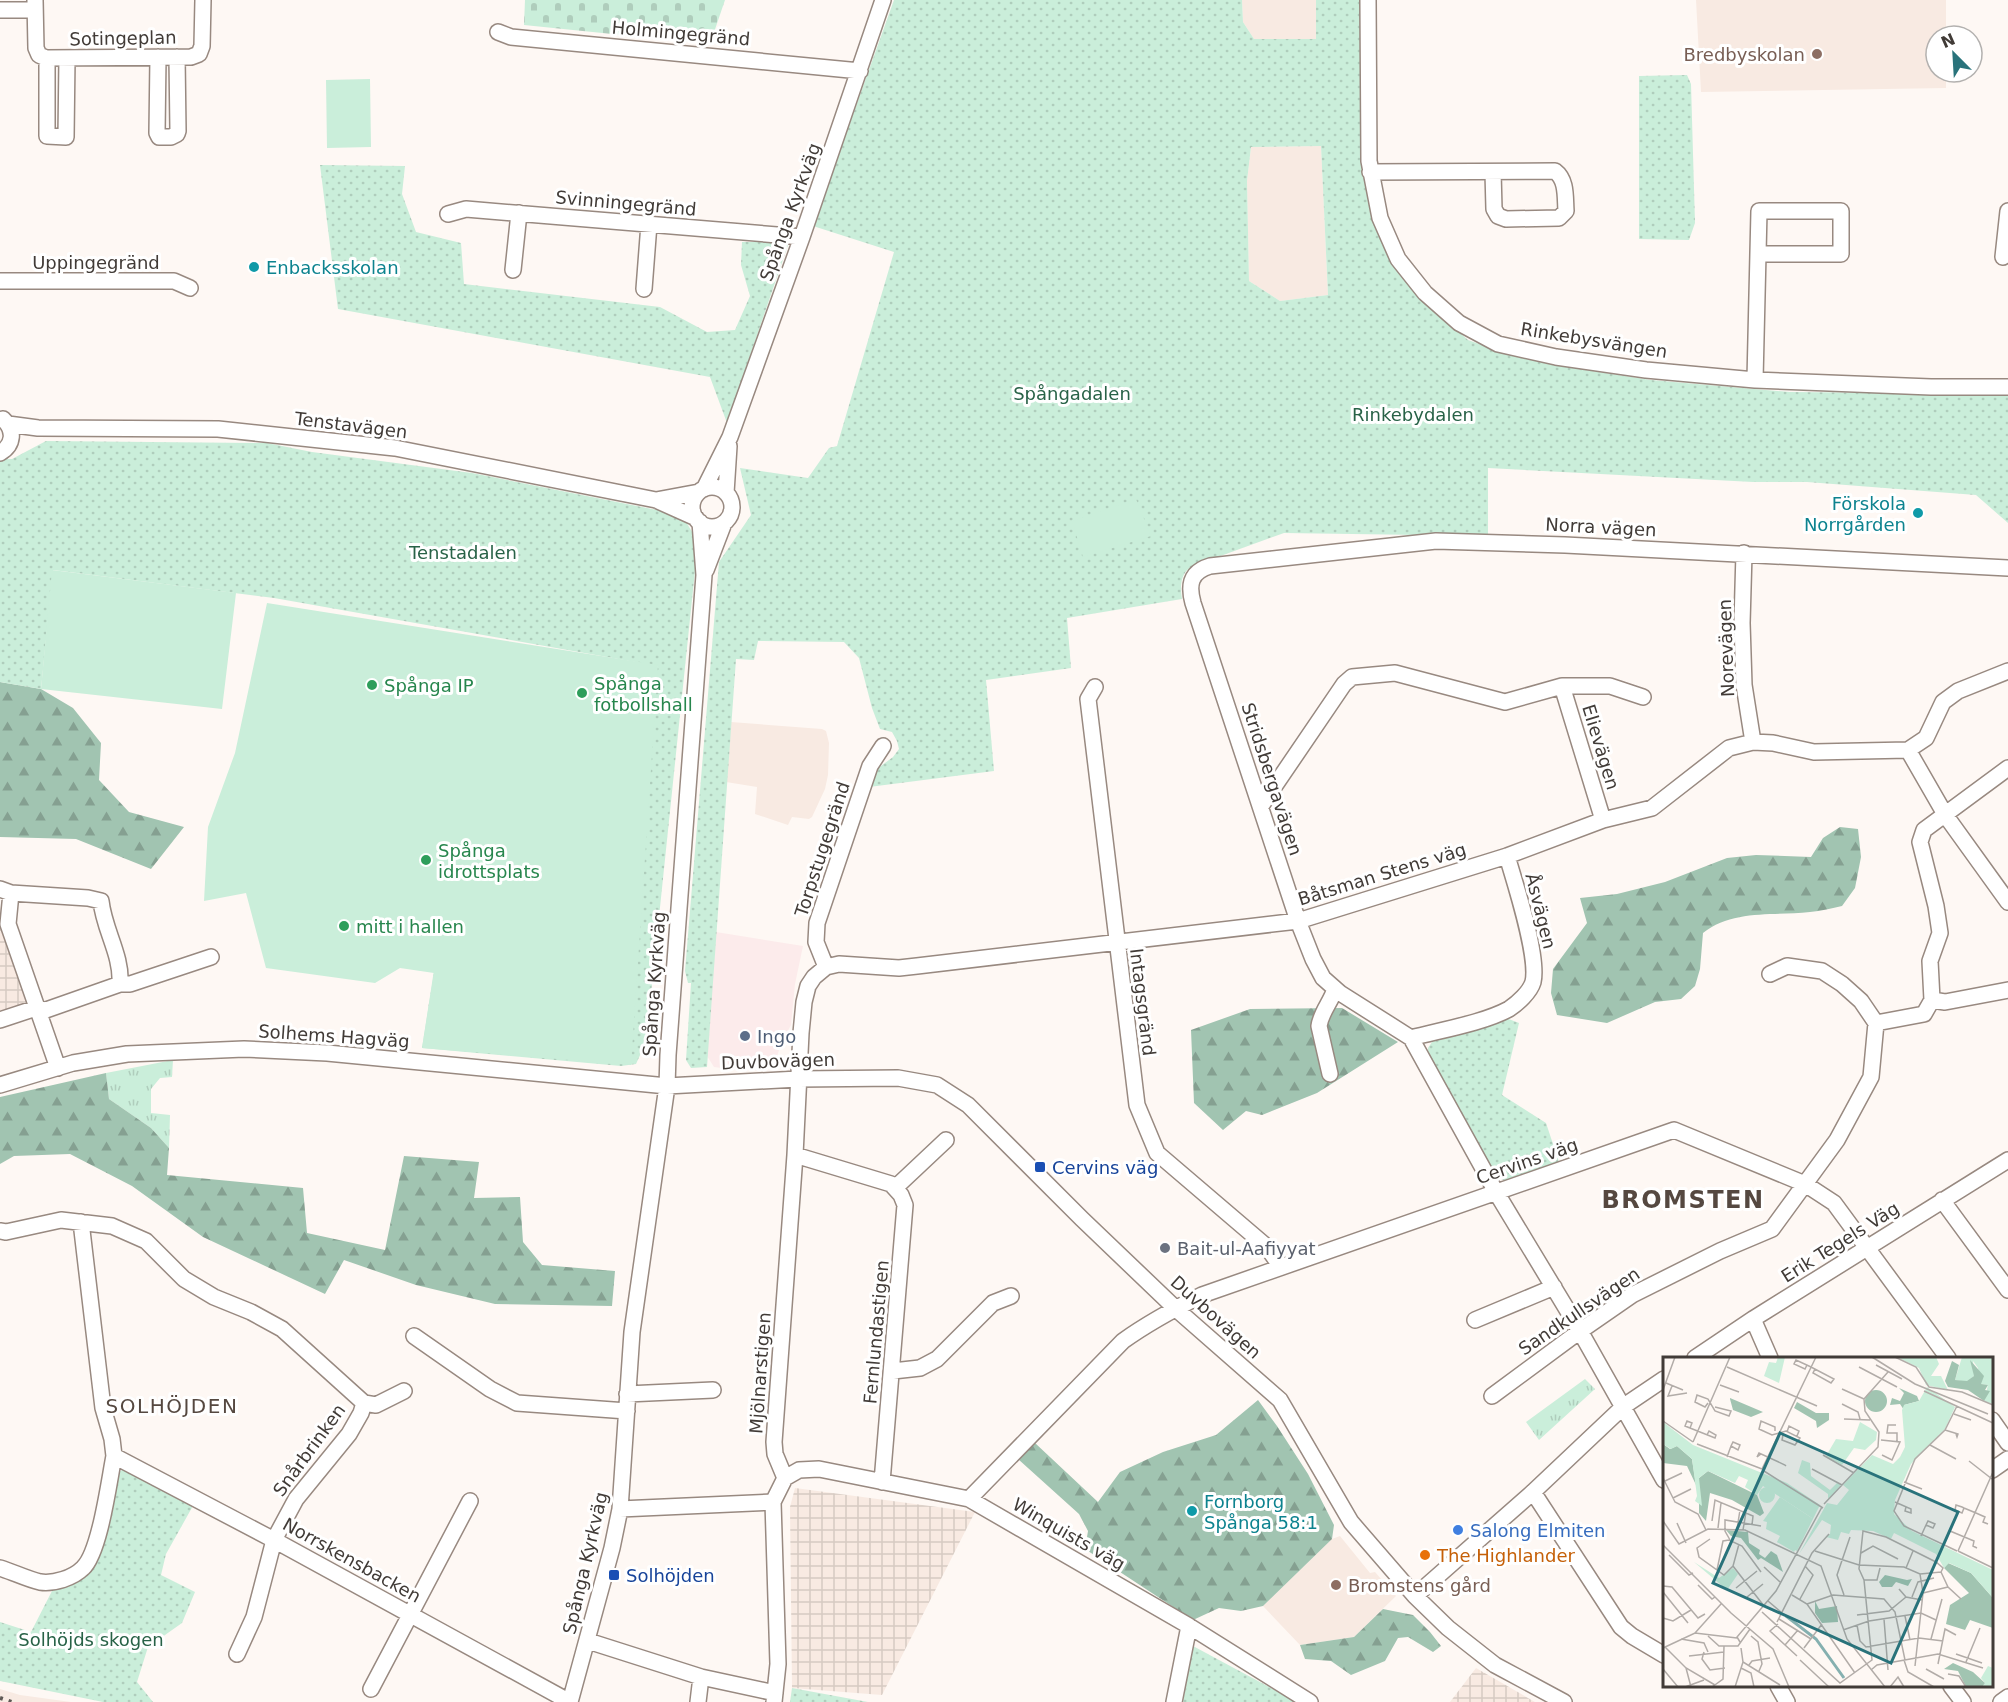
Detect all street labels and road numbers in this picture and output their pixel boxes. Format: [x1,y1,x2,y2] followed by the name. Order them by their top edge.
[611,16,751,50] street label: Holmingegränd
[69,27,177,49] street label: Sotingeplan
[755,140,825,284] street label: Spånga Kyrkväg
[555,186,697,220] street label: Svinningegränd
[32,252,160,273] street label: Uppingegränd
[1519,318,1669,362] street label: Rinkebysvängen
[292,408,409,442] street label: Tenstavägen
[1545,514,1657,540] street label: Norra vägen
[1714,599,1738,697] street label: Norevägen
[1237,700,1307,858] street label: Stridsbergavägen
[1578,702,1624,792] street label: Elievägen
[790,779,854,920] street label: Torpstugegränd
[1295,838,1469,910] street label: Båtsman Stens väg
[1521,871,1561,951] street label: Åsvägen
[638,911,670,1057] street label: Spånga Kyrkväg
[1126,947,1160,1057] street label: Intagsgränd
[258,1020,410,1052] street label: Solhems Hagväg
[721,1049,835,1073] street label: Duvbovägen
[1473,1134,1581,1188] street label: Cervins väg
[1777,1197,1903,1287] street label: Erik Tegels Väg
[859,1259,893,1405] street label: Fernlundastigen
[1514,1263,1644,1359] street label: Sandkullsvägen
[1167,1271,1265,1363] street label: Duvbovägen
[745,1312,775,1434] street label: Mjölnarstigen
[269,1400,349,1500] street label: Snårbrinken
[558,1490,612,1636] street label: Spånga Kyrkväg
[1009,1493,1129,1575] street label: Winquists väg
[279,1513,425,1607] street label: Norrskensbacken

